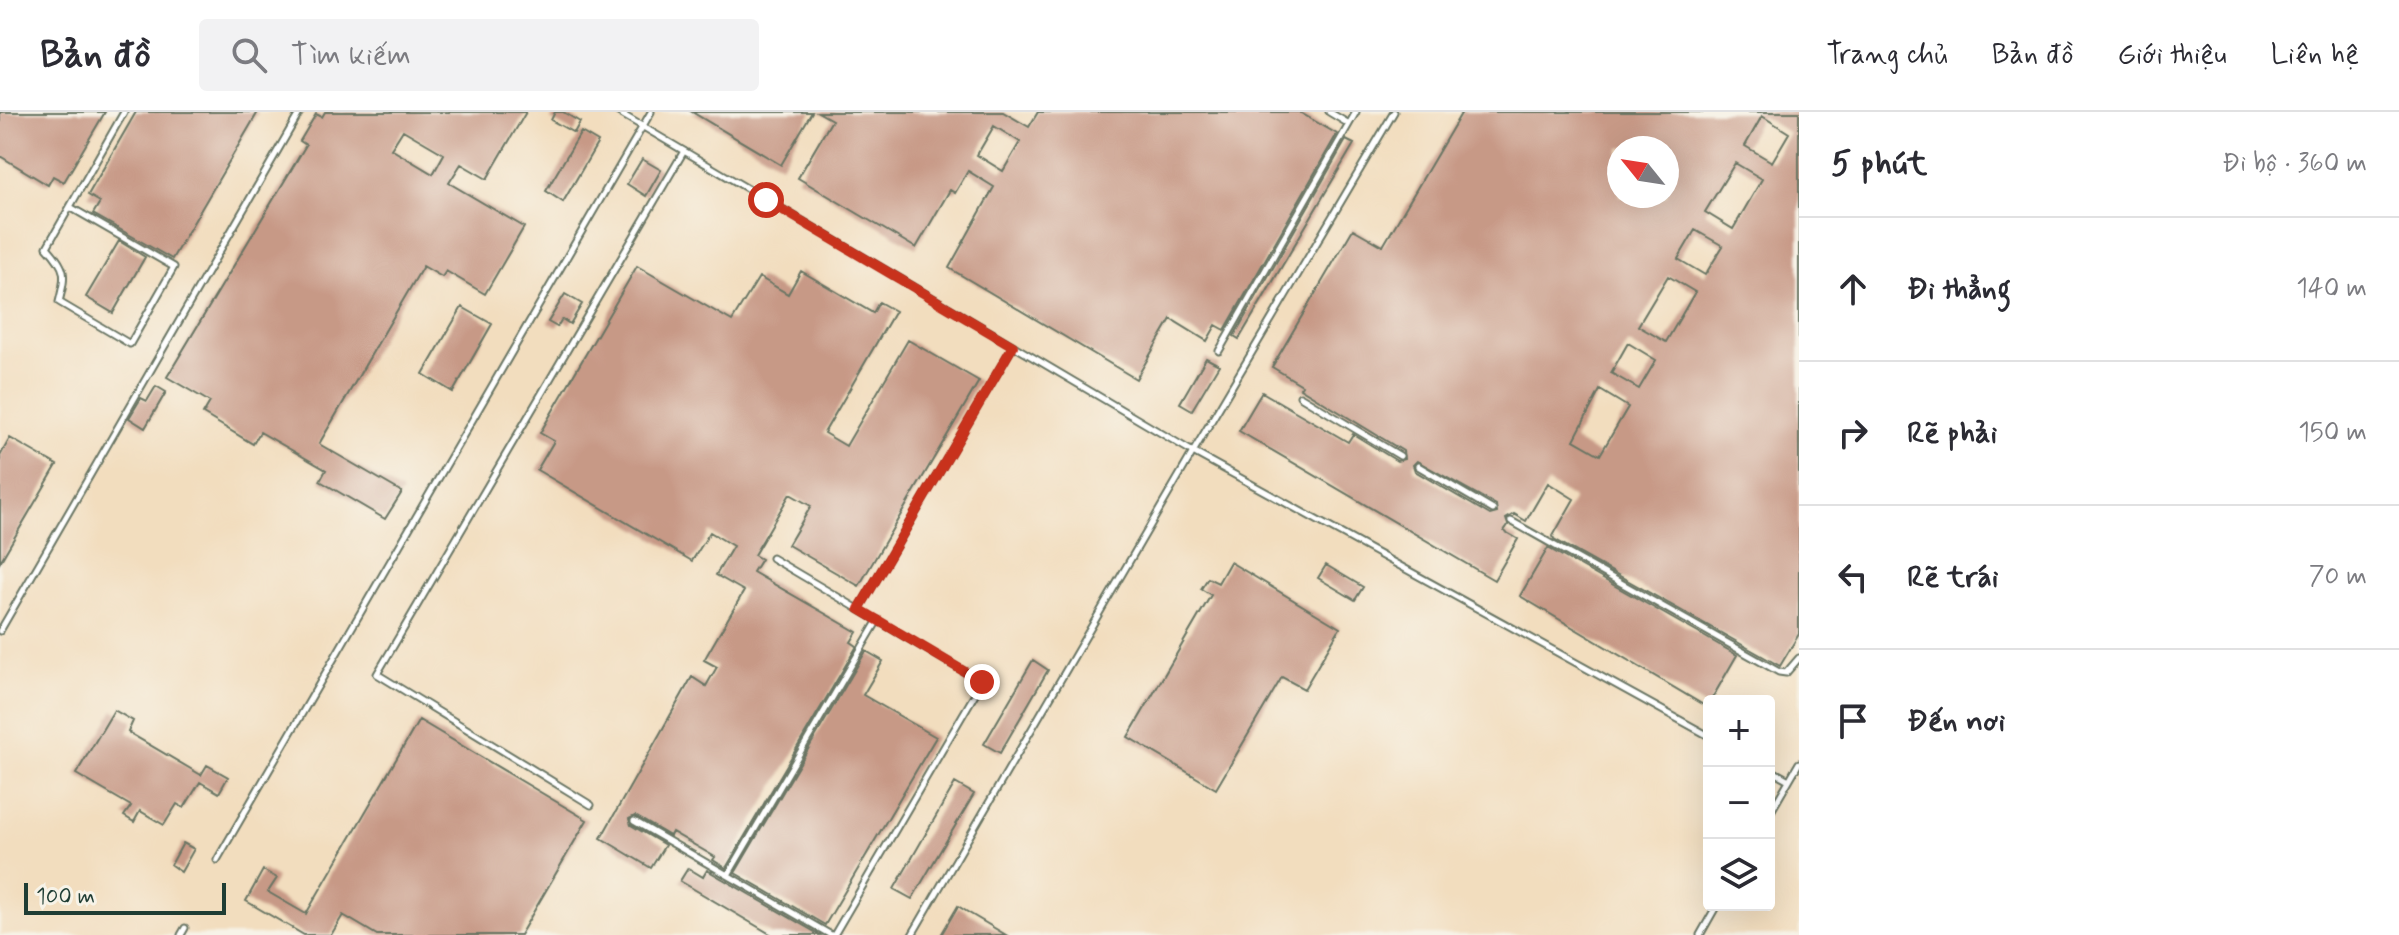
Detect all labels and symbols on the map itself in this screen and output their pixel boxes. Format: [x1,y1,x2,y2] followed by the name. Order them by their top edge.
[1607,136,1679,208] north arrow
[748,182,784,218] route start
[964,664,1000,700] route end
[24,879,226,915] scale bar

